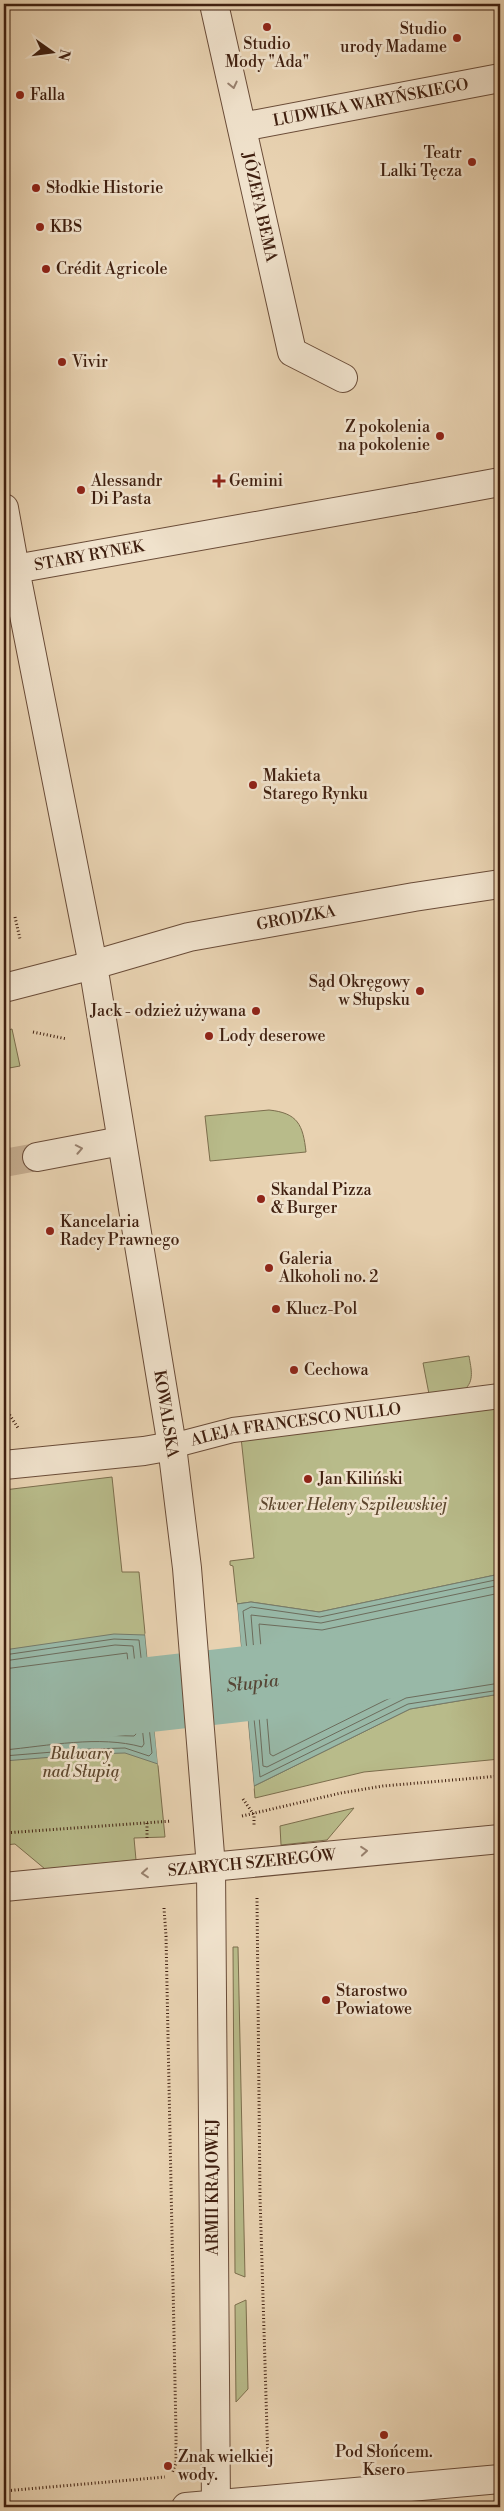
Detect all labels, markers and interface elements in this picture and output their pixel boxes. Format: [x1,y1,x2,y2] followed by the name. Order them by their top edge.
[340,19,447,57] place label: Studio urody Madame
[261,21,273,33] marker: Studio Mody "Ada"
[28,28,78,78] north arrow
[451,32,463,44] marker: Studio urody Madame
[225,34,309,72] place label: Studio Mody "Ada"
[54,47,74,62] text: N
[271,74,470,131] street label: LUDWIKA WARYŃSKIEGO
[227,81,238,90] one-way arrow
[30,85,66,105] place label: Falla
[14,89,26,101] marker: Falla
[380,143,463,181] place label: Teatr Lalki Tęcza
[237,149,282,265] street label: JÓZEFA BEMA
[466,156,478,168] marker: Teatr Lalki Tęcza
[46,178,163,198] place label: Słodkie Historie
[30,182,42,194] marker: Słodkie Historie
[50,217,82,237] place label: KBS
[34,221,46,233] marker: KBS
[56,259,168,279] place label: Crédit Agricole
[40,263,52,275] marker: Crédit Agricole
[71,352,108,372] place label: Vivir
[56,356,68,368] marker: Vivir
[338,417,431,455] place label: Z pokolenia na pokolenie
[434,430,446,442] marker: Z pokolenia na pokolenie
[90,471,163,509] place label: Alessandr Di Pasta
[229,471,283,491] place label: Gemini
[213,475,225,487] marker: Gemini
[75,484,87,496] marker: Alessandr Di Pasta
[33,536,147,575] street label: STARY RYNEK
[263,766,368,804] place label: Makieta Starego Rynku
[247,779,259,791] marker: Makieta Starego Rynku
[255,901,338,935] street label: GRODZKA
[309,972,410,1010] place label: Sąd Okręgowy w Słupsku
[414,985,426,997] marker: Sąd Okręgowy w Słupsku
[89,1001,247,1021] place label: Jack - odzież używana
[250,1005,262,1017] marker: Jack - odzież używana
[219,1026,326,1046] place label: Lody deserowe
[203,1030,215,1042] marker: Lody deserowe
[74,1144,83,1155] one-way arrow
[271,1180,372,1218] place label: Skandal Pizza & Burger
[255,1193,267,1205] marker: Skandal Pizza & Burger
[60,1212,179,1250] place label: Kancelaria Radcy Prawnego
[44,1225,56,1237] marker: Kancelaria Radcy Prawnego
[278,1249,378,1287] place label: Galeria Alkoholi no. 2
[263,1262,275,1274] marker: Galeria Alkoholi no. 2
[286,1299,357,1319] place label: Klucz-Pol
[270,1303,282,1315] marker: Klucz-Pol
[304,1360,369,1380] place label: Cechowa
[288,1364,300,1376] marker: Cechowa
[149,1369,183,1460] street label: KOWALSKA
[187,1399,402,1451] street label: ALEJA FRANCESCO NULLO
[317,1469,403,1489] place label: Jan Kiliński
[302,1473,314,1485] marker: Jan Kiliński
[259,1495,447,1515] park label: Skwer Heleny Szpilewskiej
[225,1668,281,1697] water label: Słupia
[43,1744,119,1782] park label: Bulwary nad Słupią
[167,1844,337,1881] street label: SZARYCH SZEREGÓW
[360,1846,368,1857] one-way arrow
[141,1867,149,1878] one-way arrow
[336,1981,412,2019] place label: Starostwo Powiatowe
[320,1994,332,2006] marker: Starostwo Powiatowe
[203,2118,223,2257] street label: ARMII KRAJOWEJ
[378,2429,390,2441] marker: Pod Słońcem. Ksero
[335,2442,433,2480] place label: Pod Słońcem. Ksero
[177,2447,274,2485] place label: Znak wielkiej wody.
[162,2460,174,2472] marker: Znak wielkiej wody.

